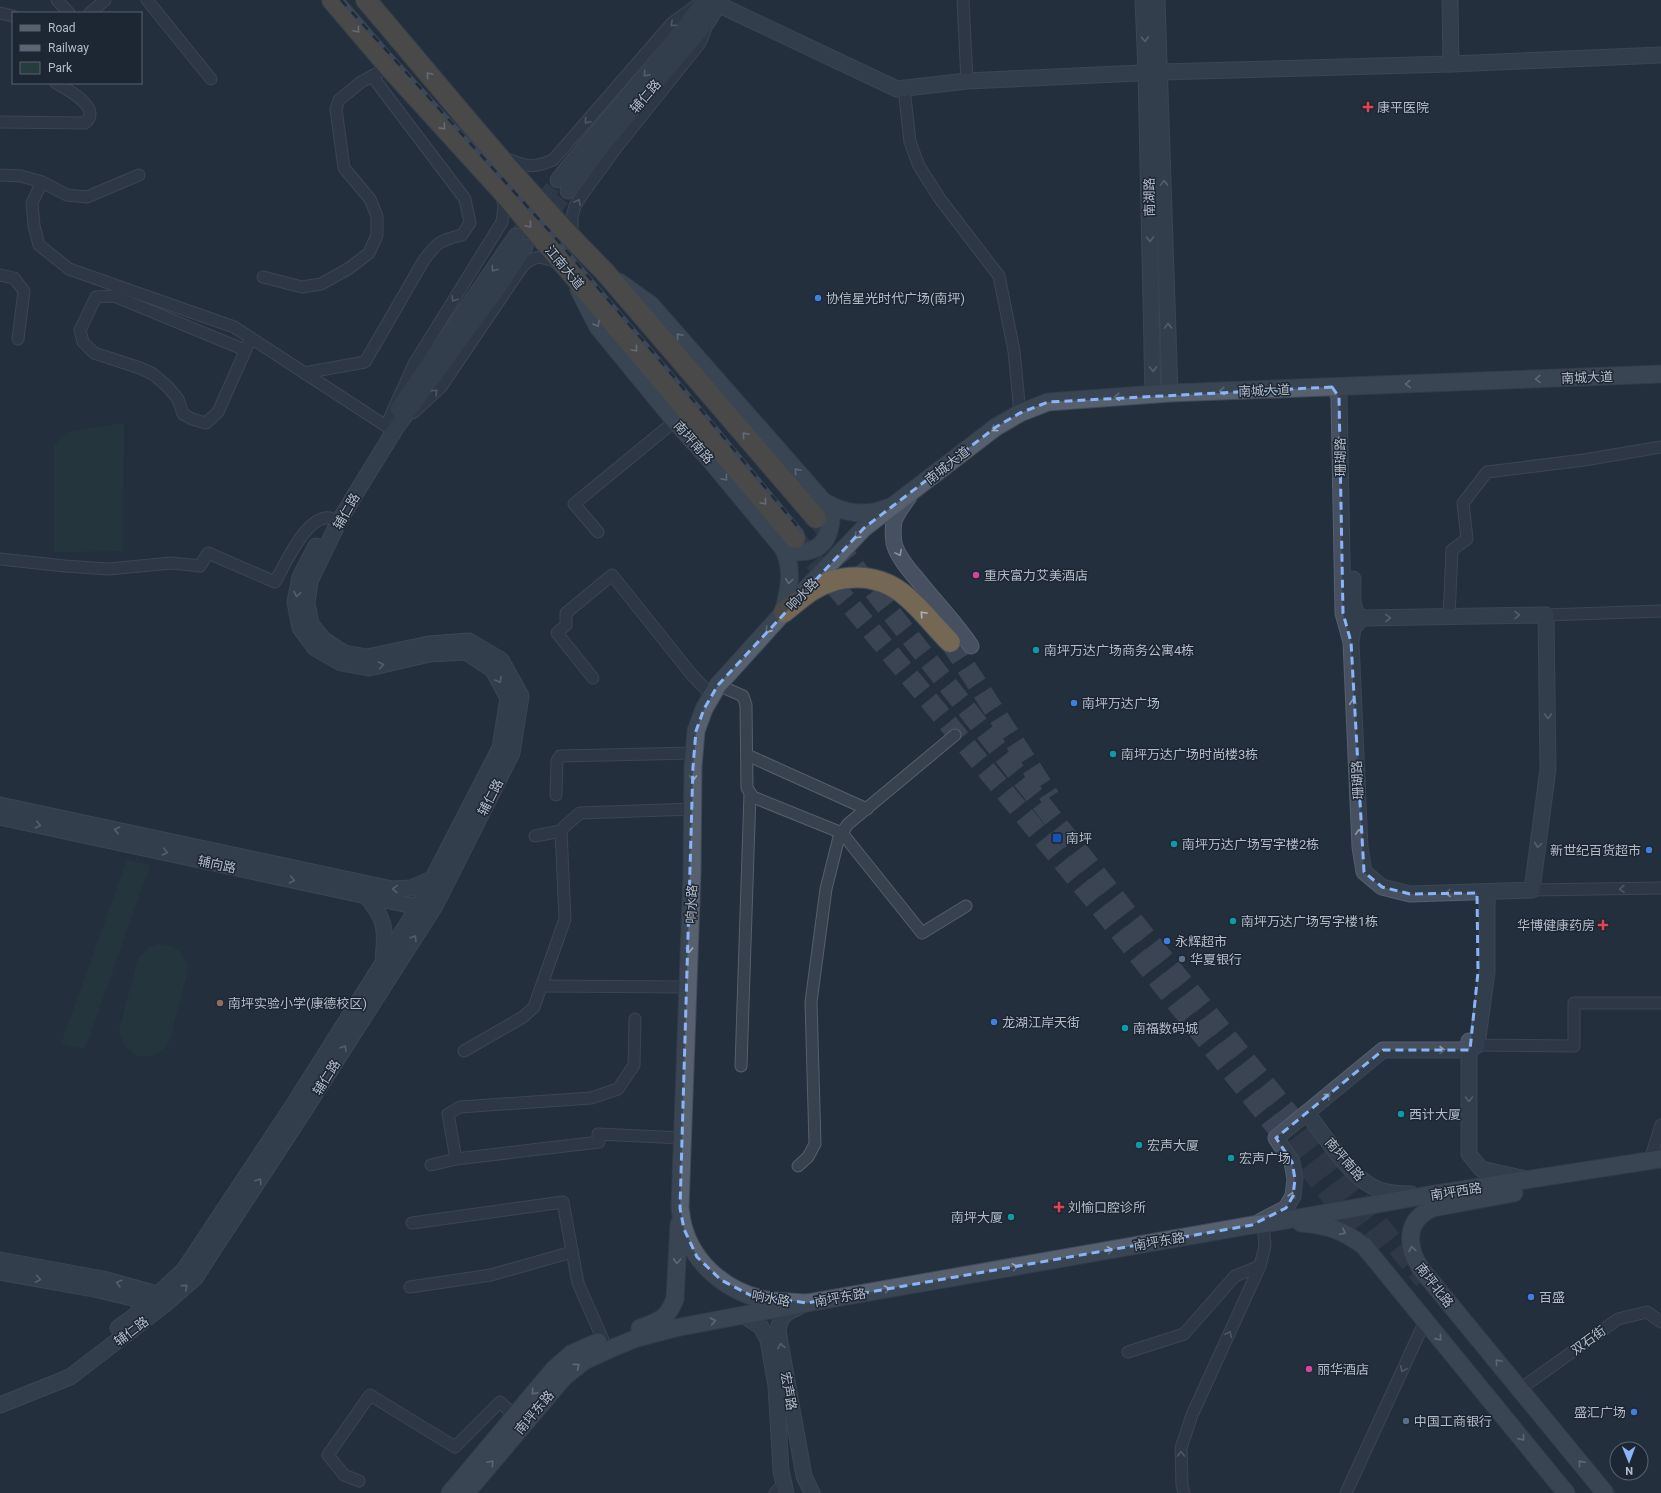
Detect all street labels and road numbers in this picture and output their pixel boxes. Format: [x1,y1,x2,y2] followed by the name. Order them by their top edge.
[627,77,664,116] street label: 辅仁路
[1142,177,1157,217] street label: 南湖路
[542,243,587,292] street label: 江南大道
[1561,369,1613,386] street label: 南城大道
[1238,382,1290,399] street label: 南城大道
[671,418,717,467] street label: 南坪南路
[1333,437,1348,477] street label: 珊瑚路
[922,443,972,487] street label: 南城大道
[330,491,363,532] street label: 辅仁路
[783,575,821,614] street label: 响水路
[1349,760,1366,800] street label: 珊瑚路
[475,776,506,818] street label: 辅仁路
[196,853,238,876] street label: 辅向路
[683,884,700,924] street label: 响水路
[310,1057,343,1098] street label: 辅仁路
[1322,1135,1367,1184] street label: 南坪南路
[1429,1180,1483,1203] street label: 南坪西路
[1132,1230,1186,1253] street label: 南坪东路
[1413,1260,1457,1310] street label: 南坪北路
[813,1286,867,1309] street label: 南坪东路
[750,1288,791,1309] street label: 响水路
[111,1314,151,1349] street label: 辅仁路
[1568,1323,1608,1358] street label: 双石街
[778,1371,799,1412] street label: 宏声路
[512,1388,557,1437] street label: 南坪东路

